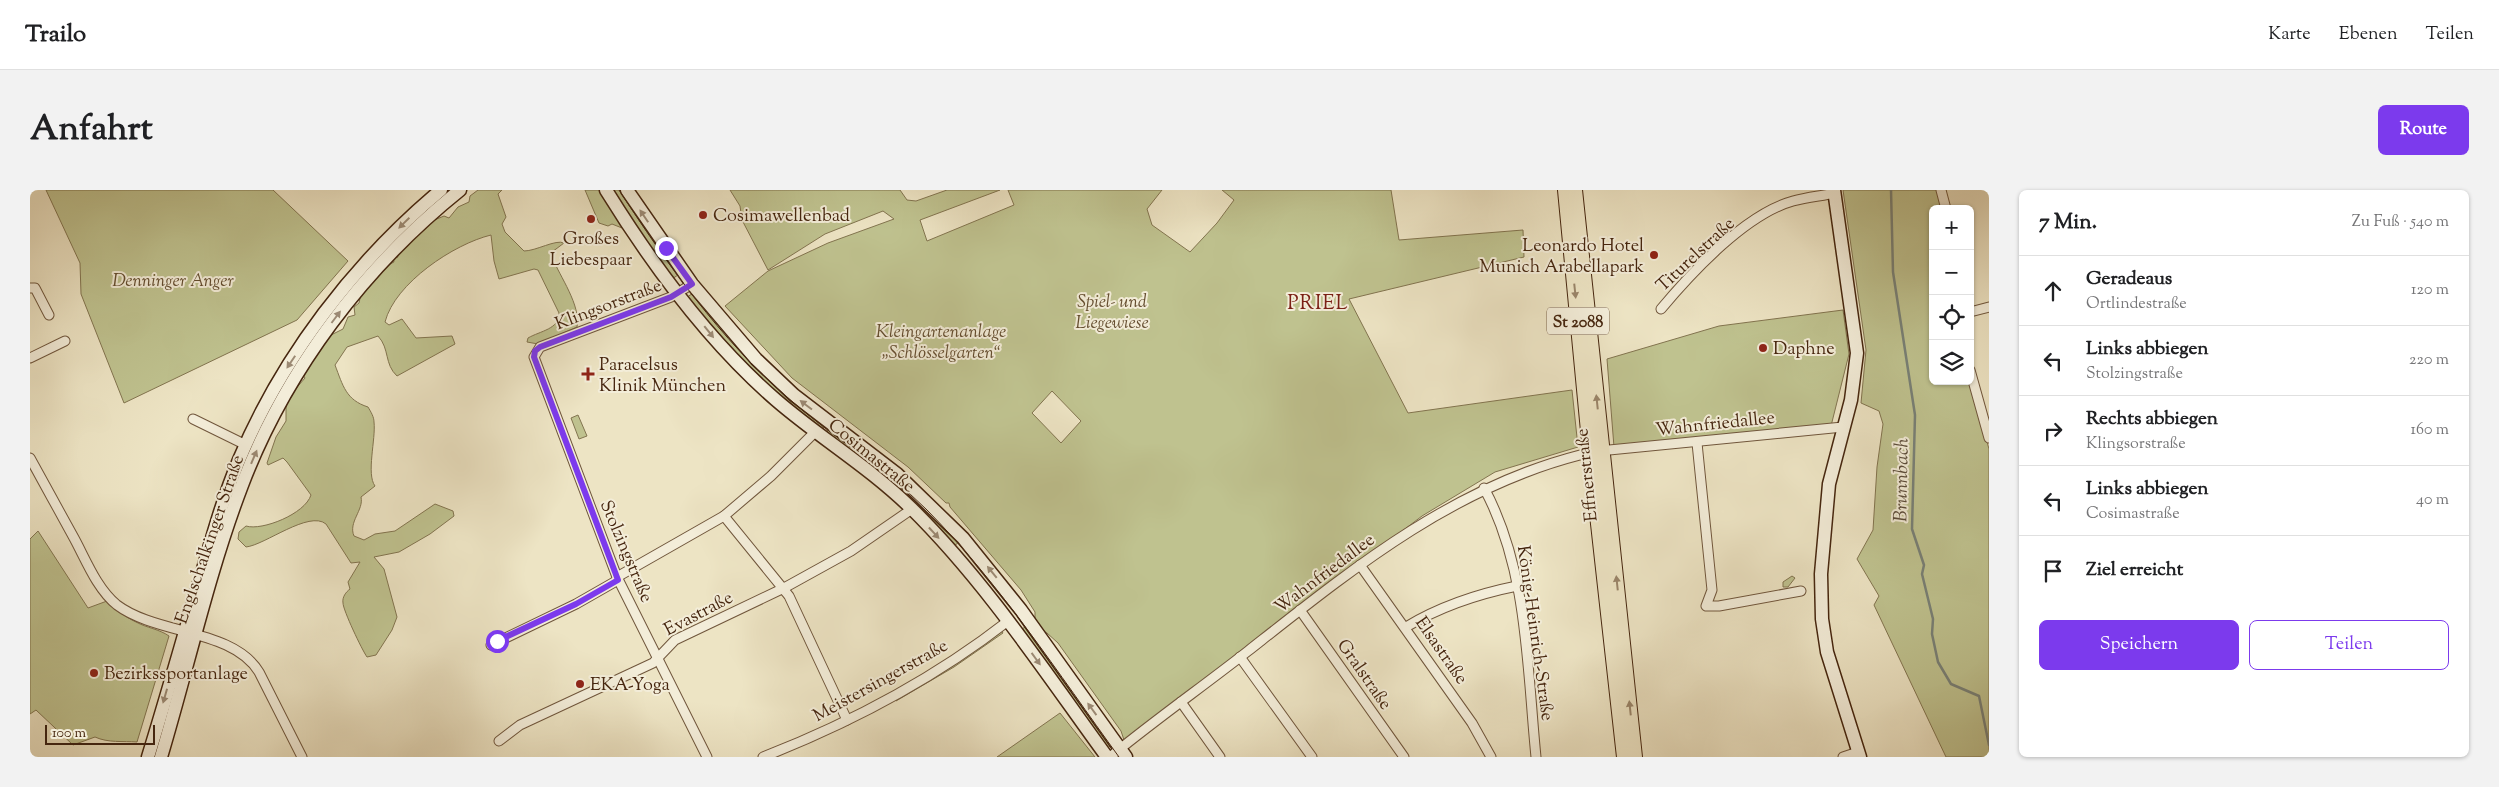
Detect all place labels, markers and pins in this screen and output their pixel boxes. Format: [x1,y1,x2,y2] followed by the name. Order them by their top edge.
[713,204,850,230] place label: Cosimawellenbad
[697,209,709,221] marker: Cosimawellenbad
[585,213,597,225] marker: Großes Liebespaar
[550,227,632,274] place label: Großes Liebespaar
[1479,234,1644,281] place label: Leonardo Hotel Munich Arabellapark
[1648,249,1660,261] marker: Leonardo Hotel Munich Arabellapark
[1773,337,1835,363] place label: Daphne
[1757,342,1769,354] marker: Daphne
[599,353,726,400] place label: Paracelsus Klinik München
[581,367,595,381] marker: Paracelsus Klinik München
[104,662,248,688] place label: Bezirkssportanlage
[88,667,100,679] marker: Bezirkssportanlage
[590,673,670,699] place label: EKA-Yoga
[574,678,586,690] marker: EKA-Yoga

